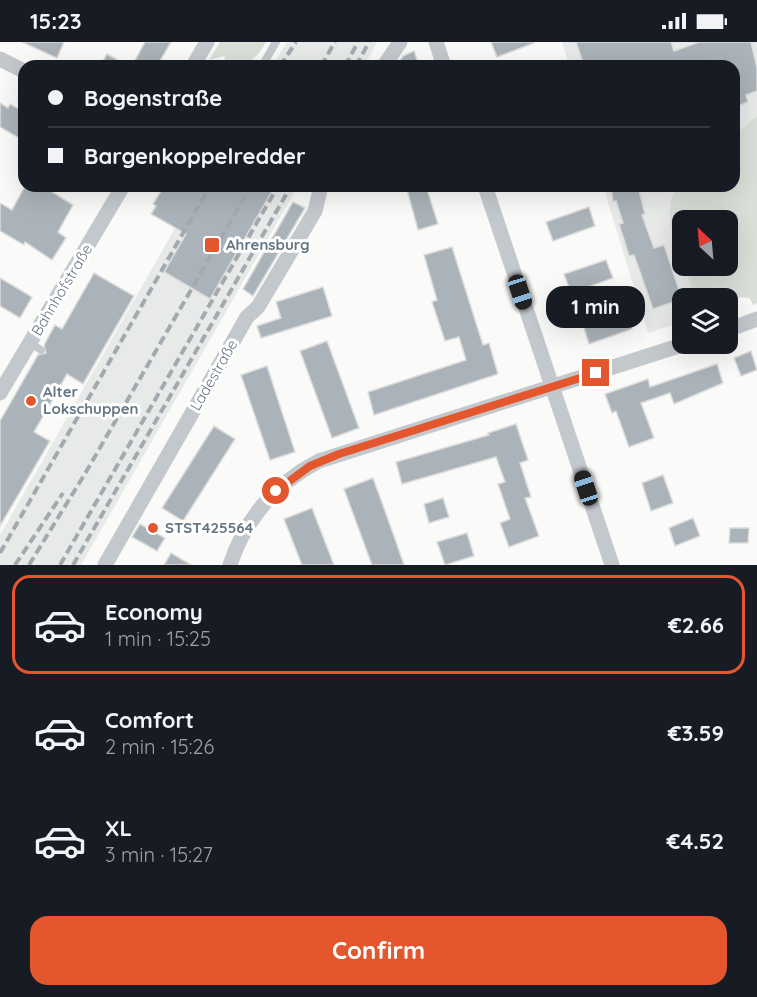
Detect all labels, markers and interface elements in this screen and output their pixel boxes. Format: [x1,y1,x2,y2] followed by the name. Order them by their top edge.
[30,7,82,35] text: 15:23
[84,84,222,112] text: Bogenstraße
[84,142,306,170] text: Bargenkoppelredder
[672,210,738,276] north arrow
[672,210,738,354] map controls
[226,235,310,254] place label: Ahrensburg
[203,236,221,254] marker: Ahrensburg
[27,241,96,339] street label: Bahnhofstraße
[506,272,534,312] car
[546,286,646,328] callout: 1 min
[672,288,738,354] button: layers
[571,294,620,319] text: 1 min
[186,336,242,414] street label: Ladestraße
[582,359,609,386] route end
[43,382,139,418] place label: Alter Lokschuppen
[24,394,38,408] marker: Alter Lokschuppen
[572,468,600,508] car
[262,477,289,504] route start
[165,518,254,537] place label: STST425564
[146,521,160,535] marker: STST425564
[33,598,87,652] icon: car
[105,598,203,626] text: Economy
[668,611,724,639] text: €2.66
[105,626,211,651] text: 1 min · 15:25
[33,706,87,760] icon: car
[105,706,194,734] text: Comfort
[668,719,724,747] text: €3.59
[105,734,214,759] text: 2 min · 15:26
[33,814,87,868] icon: car
[105,814,132,842] text: XL
[667,827,724,855] text: €4.52
[105,842,213,867] text: 3 min · 15:27
[30,916,727,985] button: Confirm

